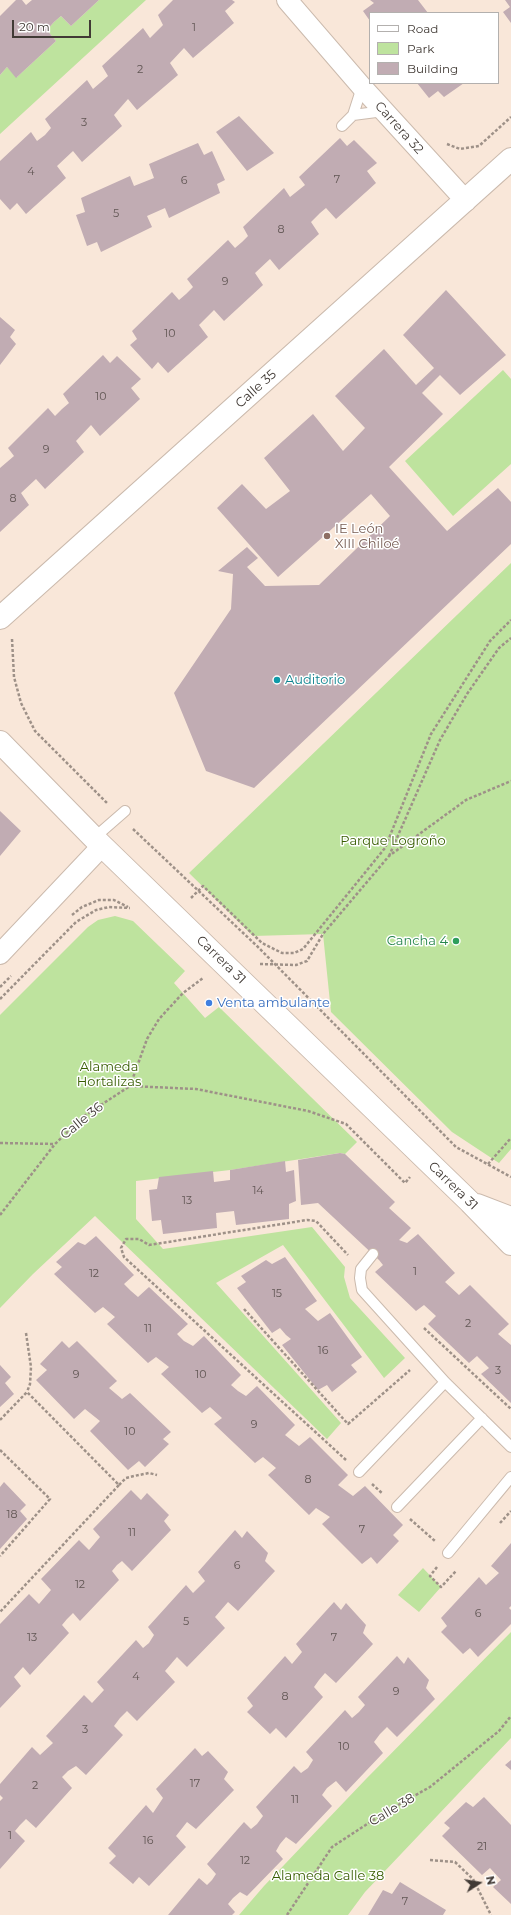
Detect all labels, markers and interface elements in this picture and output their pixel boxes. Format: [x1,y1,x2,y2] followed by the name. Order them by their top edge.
[14,12,93,38] scale bar
[369,12,499,84] legend
[19,19,50,34] text: 20 m
[192,21,196,35] house number: 1
[407,21,438,36] text: Road
[407,41,434,56] text: Park
[407,61,458,76] text: Building
[137,63,143,77] house number: 2
[371,99,427,157] street label: Carrera 32
[81,116,87,130] house number: 3
[27,165,35,179] house number: 4
[334,173,340,187] house number: 7
[181,174,187,188] house number: 6
[113,207,119,221] house number: 5
[277,223,285,237] house number: 8
[222,275,228,289] house number: 9
[164,327,176,341] house number: 10
[232,367,280,411] street label: Calle 35
[95,390,107,404] house number: 10
[43,443,49,457] house number: 9
[9,492,17,506] house number: 8
[335,521,399,552] place label: IE León XIII Chiloé
[322,531,332,541] marker: IE León XIII Chiloé
[285,672,345,688] place label: Auditorio
[272,675,282,685] marker: Auditorio
[340,833,446,849] park label: Parque Logroño
[193,933,249,987] street label: Carrera 31
[387,933,448,949] place label: Cancha 4
[451,936,461,946] marker: Cancha 4
[217,995,330,1011] place label: Venta ambulante
[204,998,214,1008] marker: Venta ambulante
[77,1059,141,1090] park label: Alameda Hortalizas
[58,1099,106,1143] street label: Calle 36
[425,1159,481,1213] street label: Carrera 31
[252,1184,264,1198] house number: 14
[182,1194,192,1208] house number: 13
[413,1265,417,1279] house number: 1
[89,1267,99,1281] house number: 12
[272,1287,282,1301] house number: 15
[465,1317,471,1331] house number: 2
[144,1322,152,1336] house number: 11
[318,1344,328,1358] house number: 16
[495,1364,501,1378] house number: 3
[73,1368,79,1382] house number: 9
[195,1368,207,1382] house number: 10
[251,1418,257,1432] house number: 9
[124,1425,136,1439] house number: 10
[304,1473,312,1487] house number: 8
[7,1508,17,1522] house number: 18
[359,1523,365,1537] house number: 7
[128,1526,136,1540] house number: 11
[234,1559,240,1573] house number: 6
[75,1578,85,1592] house number: 12
[475,1607,481,1621] house number: 6
[183,1615,189,1629] house number: 5
[27,1631,37,1645] house number: 13
[331,1631,337,1645] house number: 7
[132,1670,140,1684] house number: 4
[393,1685,399,1699] house number: 9
[281,1690,289,1704] house number: 8
[82,1723,88,1737] house number: 3
[338,1740,350,1754] house number: 10
[190,1777,200,1791] house number: 17
[32,1779,38,1793] house number: 2
[366,1790,418,1830] street label: Calle 38
[291,1793,299,1807] house number: 11
[8,1829,12,1843] house number: 1
[143,1834,153,1848] house number: 16
[477,1840,487,1854] house number: 21
[240,1854,250,1868] house number: 12
[459,1863,499,1903] north arrow
[272,1868,384,1884] park label: Alameda Calle 38
[483,1875,499,1886] text: N
[402,1895,408,1909] house number: 7

